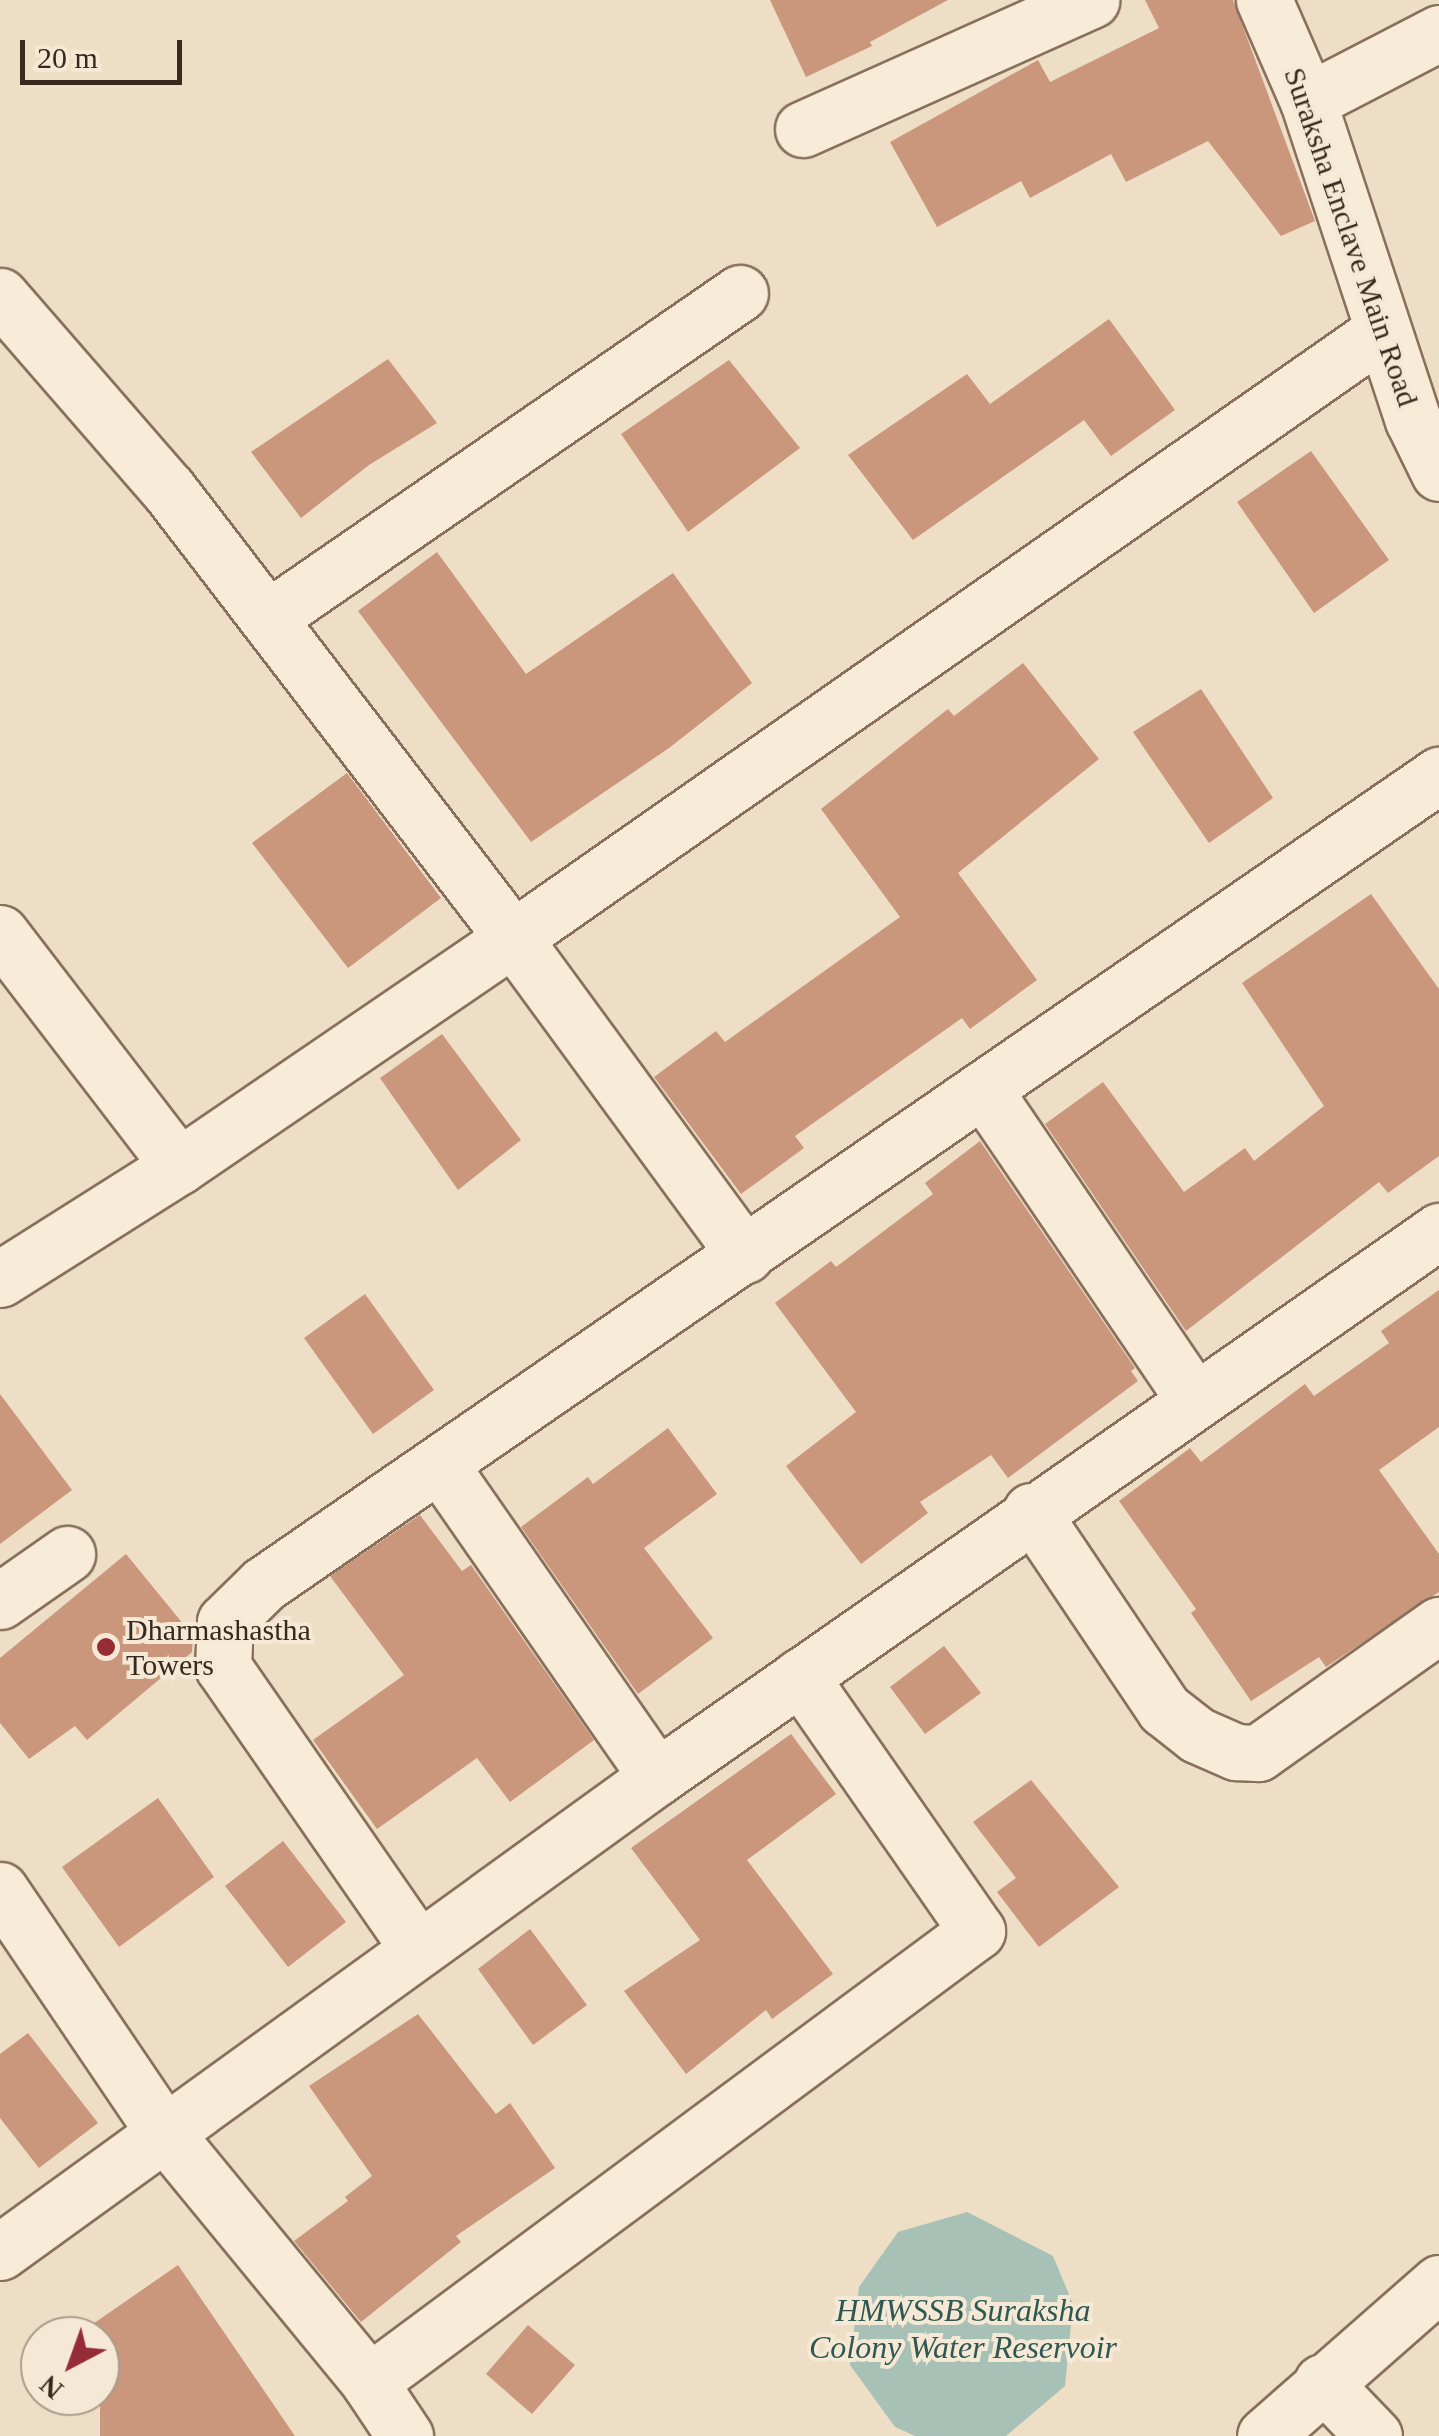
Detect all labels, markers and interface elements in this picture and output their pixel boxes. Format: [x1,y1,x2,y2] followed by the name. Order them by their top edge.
[25,20,188,82] scale bar
[37,41,98,74] text: 20 m
[1276,63,1426,411] street label: Suraksha Enclave Main Road
[126,1612,311,1682] place label: Dharmashastha Towers
[95,1636,117,1658] marker: Dharmashastha Towers
[809,2292,1117,2367] water label: HMWSSB Suraksha Colony Water Reservoir
[20,2316,120,2416] north arrow
[34,2369,69,2406] text: N

